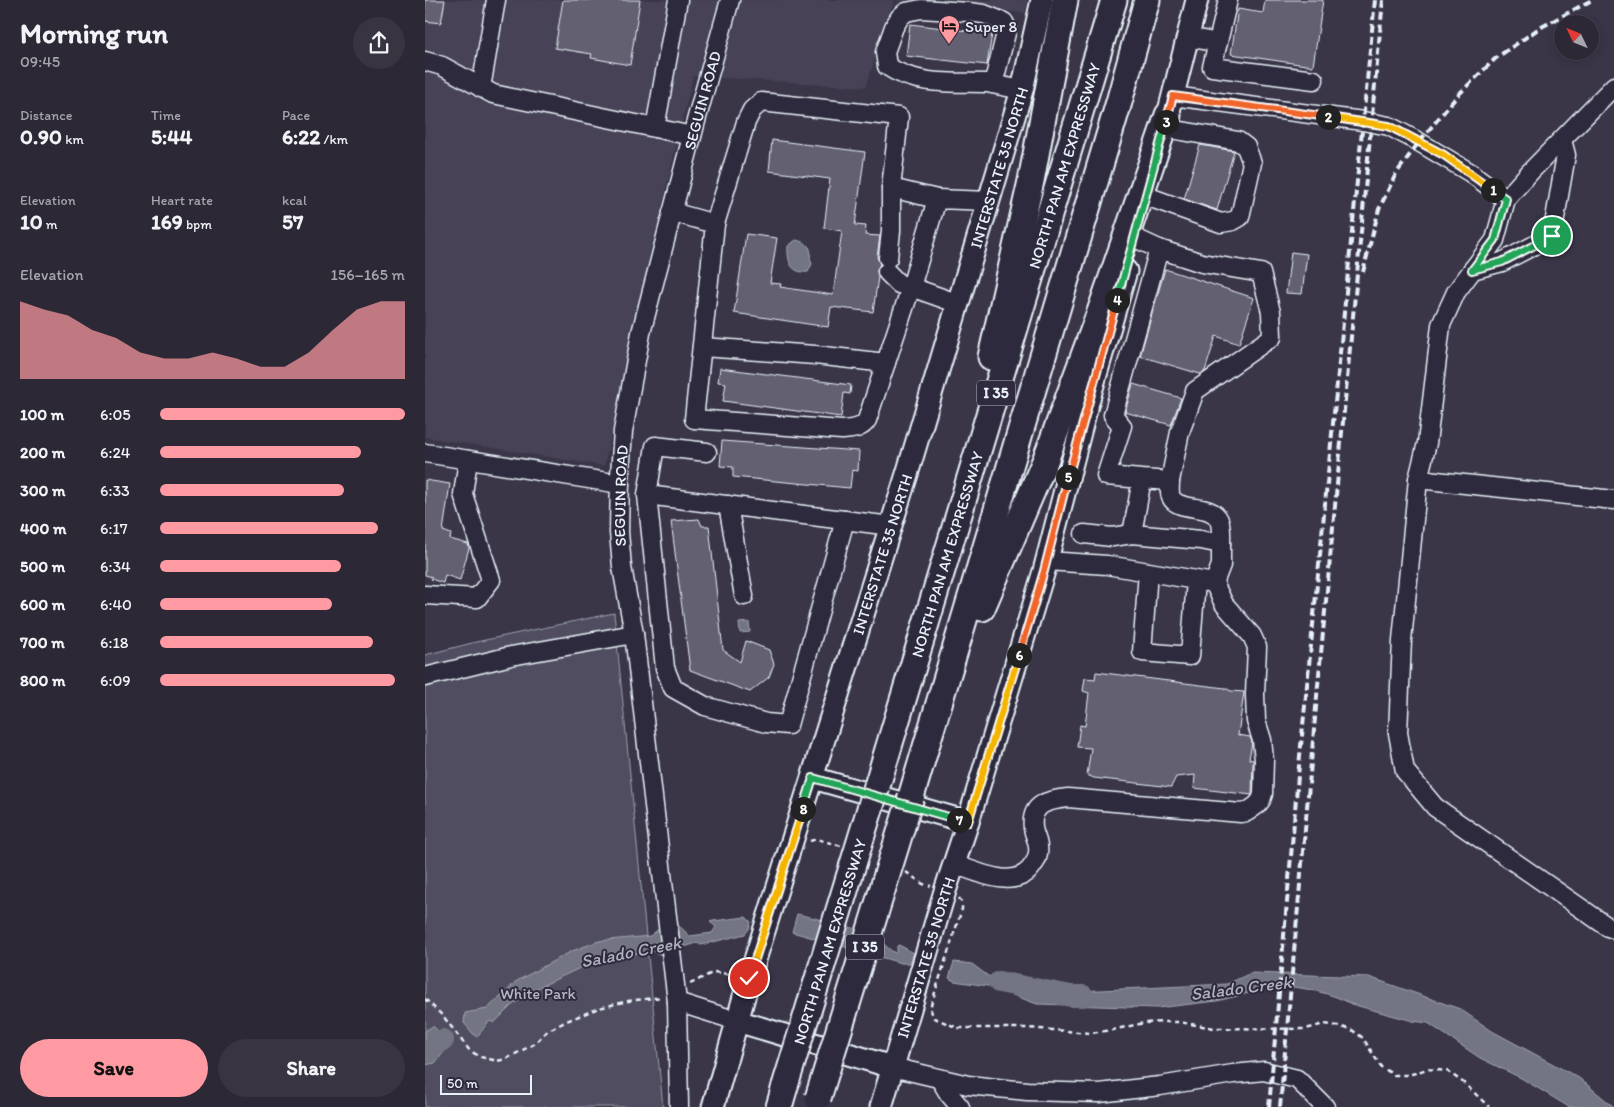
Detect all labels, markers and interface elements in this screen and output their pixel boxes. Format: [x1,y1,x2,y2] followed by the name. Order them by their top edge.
[937,14,961,45] hotel icon: Super 8
[1554,15,1599,60] north arrow
[1554,15,1599,60] map controls
[20,16,168,50] text: Morning run
[353,17,405,69] button: share
[965,17,1018,36] place label: Super 8
[679,49,725,152] street label: SEGUIN ROAD
[20,52,60,71] text: 09:45
[1024,60,1104,271] street label: NORTH PAN AM EXPRESSWAY
[966,85,1032,250] street label: INTERSTATE 35 NORTH
[1315,104,1341,130] pin: 2
[20,107,72,124] text: Distance
[151,107,181,124] text: Time
[282,107,310,124] text: Pace
[1325,109,1332,126] text: 2
[1153,110,1179,134] pin: 3
[1163,114,1170,131] text: 3
[20,124,62,149] text: 0.90
[151,124,192,149] text: 5:44
[282,124,320,149] text: 6:22
[62,131,84,148] text: km
[320,131,348,148] text: /km
[1481,178,1505,202] pin: 1
[1490,182,1497,199] text: 1
[20,192,76,209] text: Elevation
[151,192,213,209] text: Heart rate
[282,192,307,209] text: kcal
[20,209,43,234] text: 10
[151,209,183,234] text: 169
[282,209,303,234] text: 57
[1531,215,1573,257] pin
[43,216,58,233] text: m
[183,216,212,233] text: bpm
[1538,222,1566,250] icon: arrive
[20,265,84,284] text: Elevation
[330,265,405,284] text: 156–165 m
[1105,288,1129,312] pin: 4
[1113,292,1122,309] text: 4
[977,380,1015,406] road number: I 35
[20,405,64,424] text: 100 m
[100,405,131,424] text: 6:05
[20,443,65,462] text: 200 m
[100,443,130,462] text: 6:24
[609,444,632,547] street label: SEGUIN ROAD
[907,449,987,659] street label: NORTH PAN AM EXPRESSWAY
[1055,464,1081,490] pin: 5
[1065,469,1072,486] text: 5
[848,472,916,637] street label: INTERSTATE 35 NORTH
[20,481,66,500] text: 300 m
[100,481,130,500] text: 6:33
[20,519,66,538] text: 400 m
[100,519,128,538] text: 6:17
[20,557,65,576] text: 500 m
[100,557,131,576] text: 6:34
[20,595,65,614] text: 600 m
[100,595,132,614] text: 6:40
[20,633,65,652] text: 700 m
[100,633,129,652] text: 6:18
[1007,642,1031,668] pin: 6
[1016,647,1023,664] text: 6
[20,671,66,690] text: 800 m
[100,671,131,690] text: 6:09
[791,796,815,822] pin: 8
[800,801,807,818] text: 8
[947,808,971,832] pin: 7
[956,812,963,829] text: 7
[789,837,870,1047] street label: NORTH PAN AM EXPRESSWAY
[892,874,959,1040] street label: INTERSTATE 35 NORTH
[579,931,685,972] water label: Salado Creek
[846,934,884,960] road number: I 35
[728,957,770,999] pin
[735,964,763,992] icon: check
[1189,971,1294,1005] water label: Salado Creek
[500,984,577,1003] park label: White Park
[20,1039,208,1097] button: Save
[218,1039,405,1097] button: Share
[440,1072,533,1095] scale bar
[447,1075,478,1092] text: 50 m

